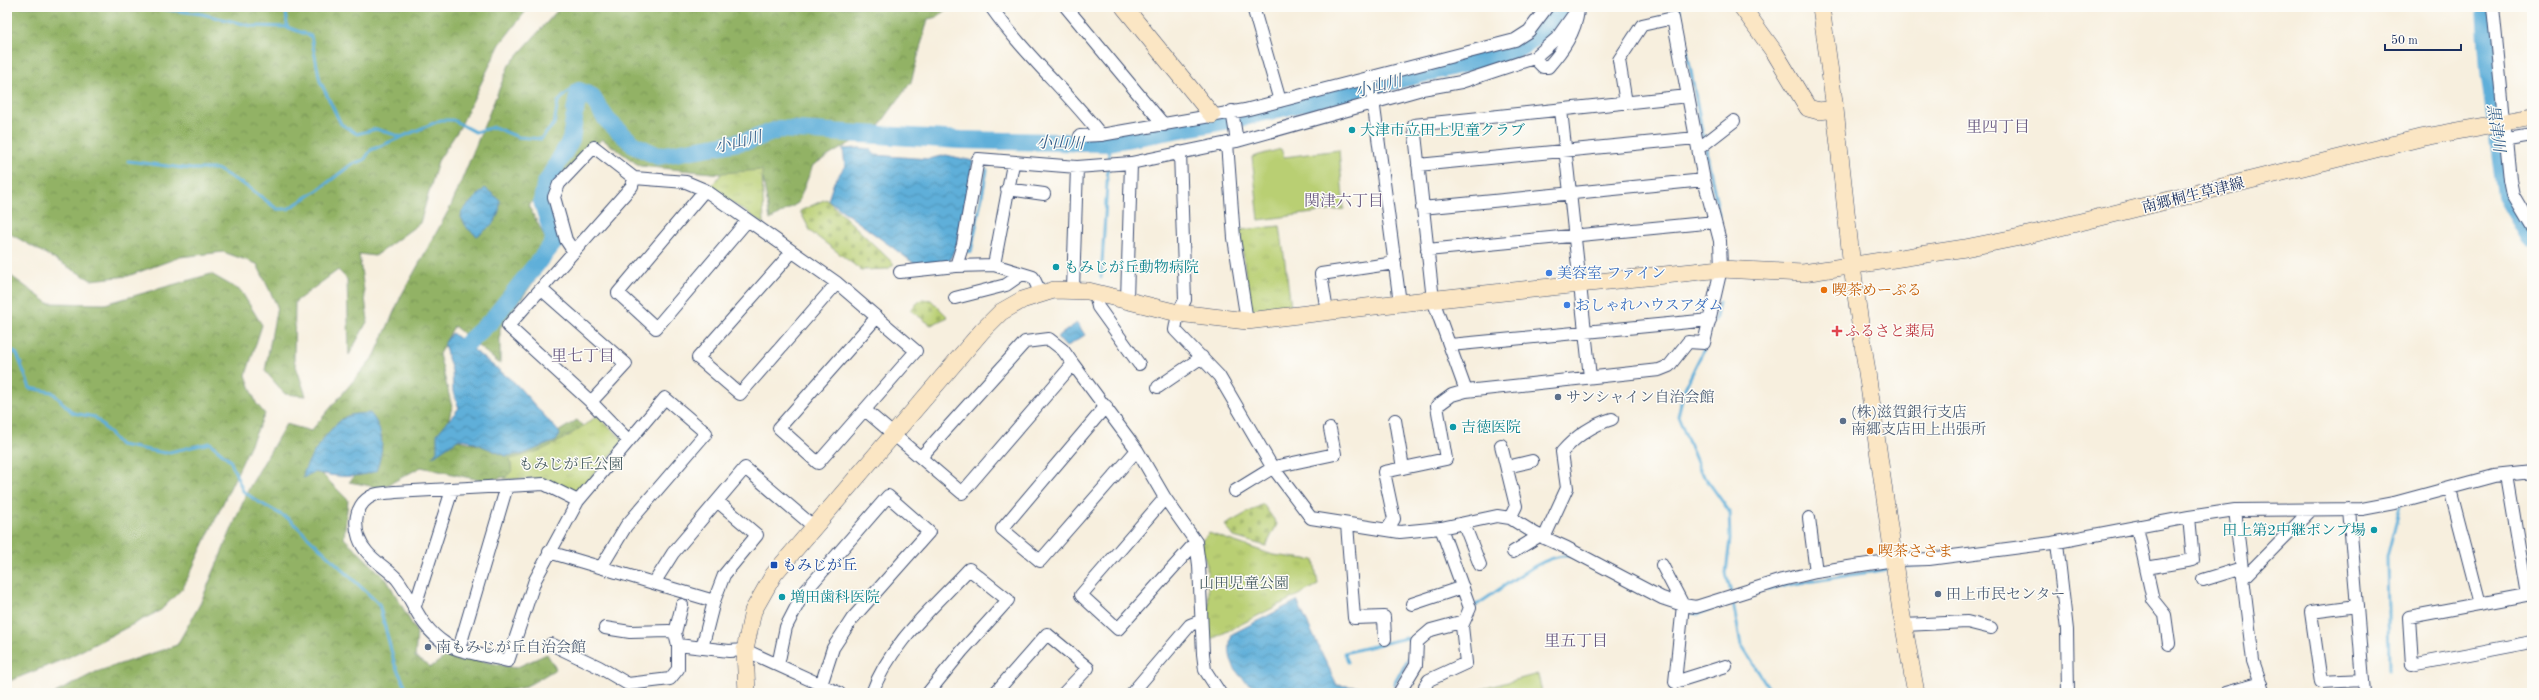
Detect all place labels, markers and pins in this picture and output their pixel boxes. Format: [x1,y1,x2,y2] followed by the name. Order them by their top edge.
[1360,122,1525,139] place label: 大津市立田上児童クラブ
[1347,125,1357,135] marker: 大津市立田上児童クラブ
[1064,259,1199,276] place label: もみじが丘動物病院
[1051,262,1061,272] marker: もみじが丘動物病院
[1557,265,1666,282] place label: 美容室 ファイン
[1544,268,1554,278] marker: 美容室 ファイン
[1832,282,1922,299] place label: 喫茶めーぷる
[1819,285,1829,295] marker: 喫茶めーぷる
[1575,297,1724,314] place label: おしゃれハウスアダム
[1562,300,1572,310] marker: おしゃれハウスアダム
[1845,323,1935,340] place label: ふるさと薬局
[1832,326,1842,336] marker: ふるさと薬局
[1566,389,1715,406] place label: サンシャイン自治会館
[1553,392,1563,402] marker: サンシャイン自治会館
[1851,404,1986,438] place label: (株)滋賀銀行支店 南郷支店田上出張所
[1838,416,1848,426] marker: (株)滋賀銀行支店 南郷支店田上出張所
[1461,419,1521,436] place label: 吉徳医院
[1448,422,1458,432] marker: 吉徳医院
[2222,522,2366,539] place label: 田上第2中継ポンプ場
[2369,525,2379,535] marker: 田上第2中継ポンプ場
[1878,543,1953,560] place label: 喫茶ささま
[1865,546,1875,556] marker: 喫茶ささま
[782,557,857,574] place label: もみじが丘
[769,560,779,570] marker: もみじが丘
[1946,586,2065,603] place label: 田上市民センター
[790,589,880,606] place label: 増田歯科医院
[1933,589,1943,599] marker: 田上市民センター
[777,592,787,602] marker: 増田歯科医院
[436,639,586,656] place label: 南もみじが丘自治会館
[423,642,433,652] marker: 南もみじが丘自治会館

